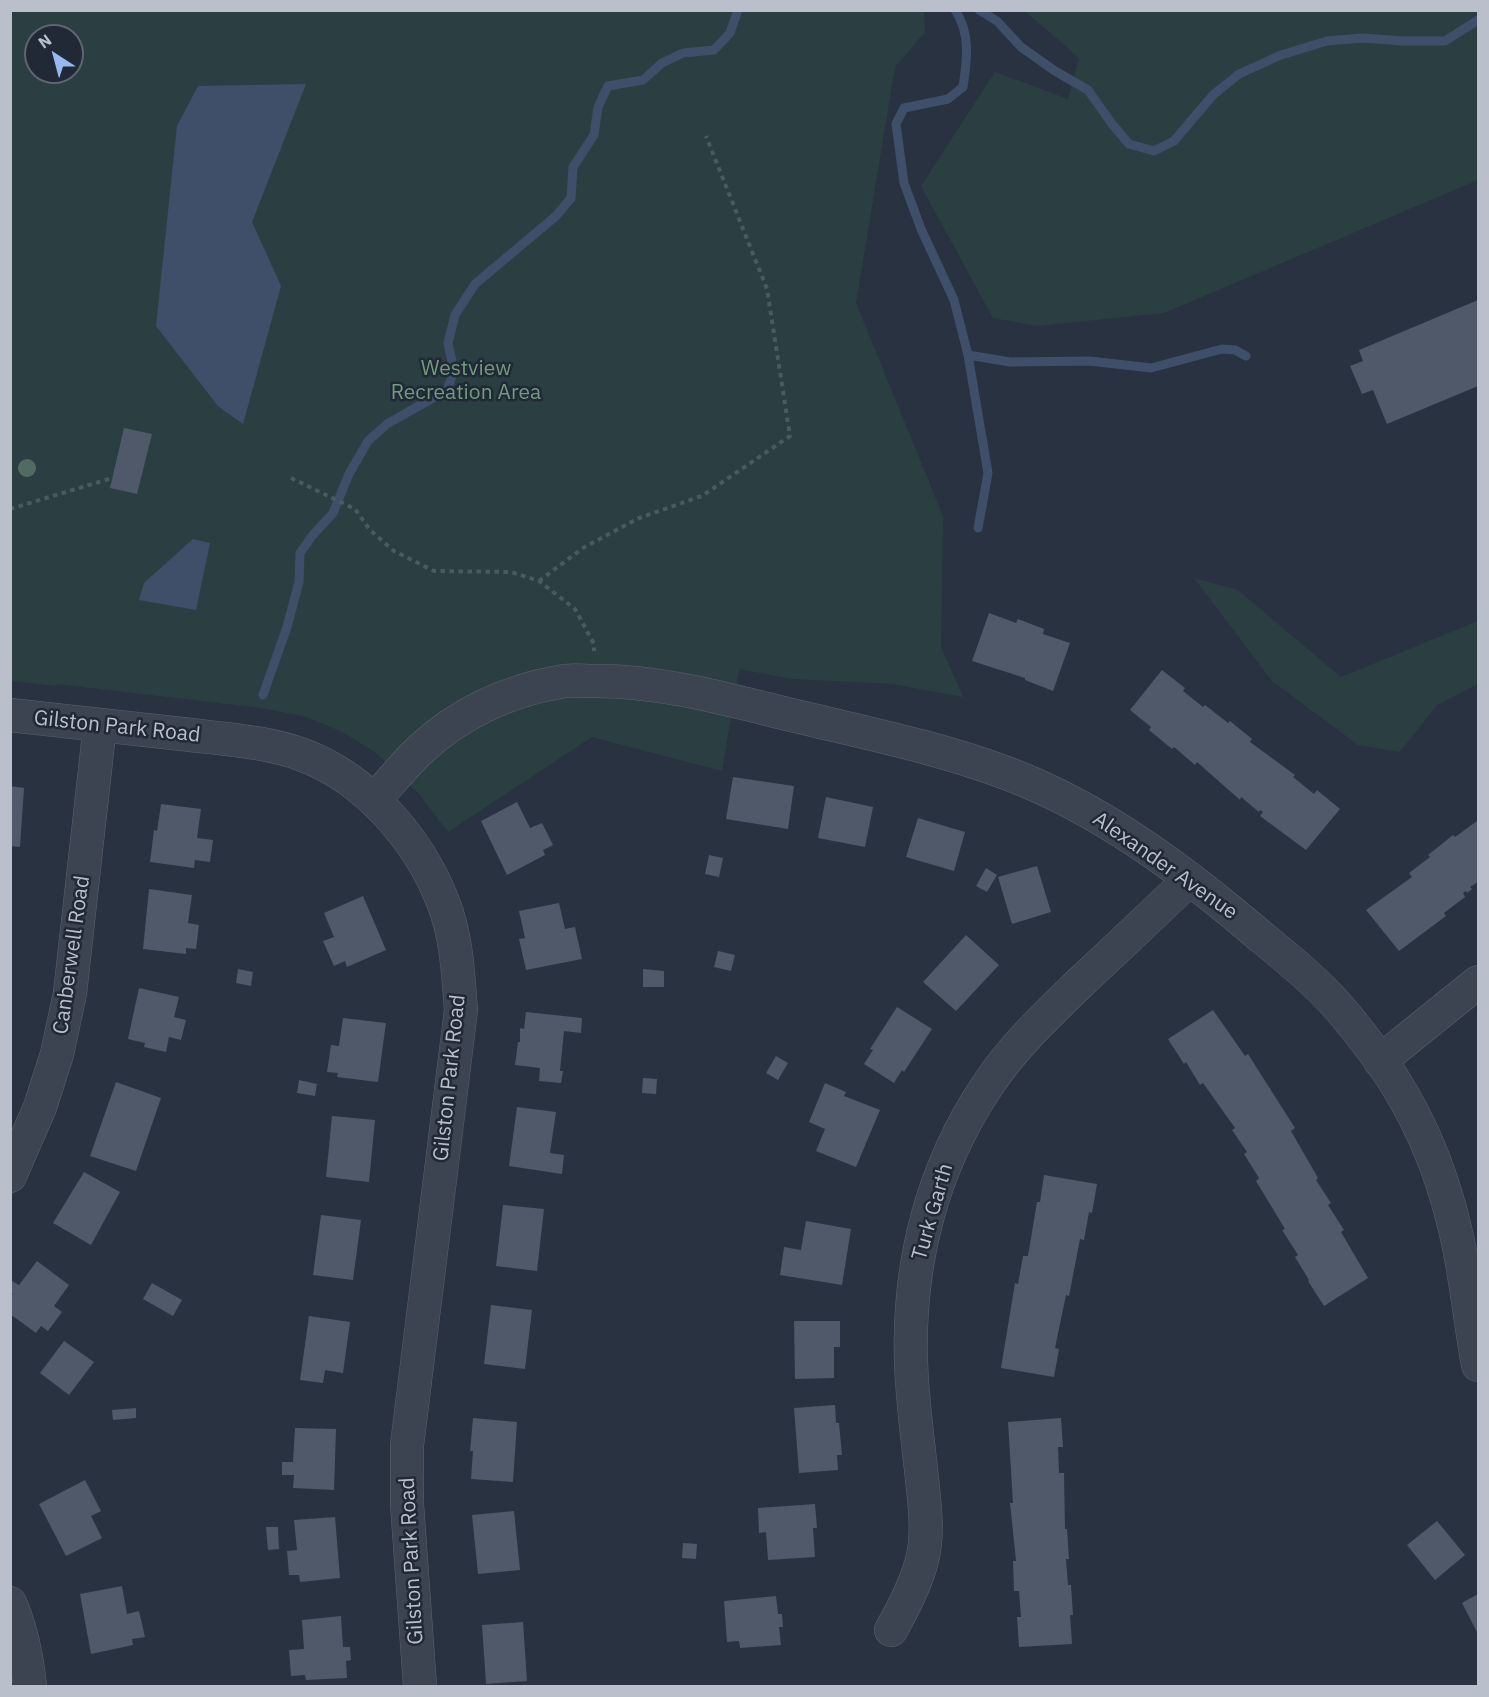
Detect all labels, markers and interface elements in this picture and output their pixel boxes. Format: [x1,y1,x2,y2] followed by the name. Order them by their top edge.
[24,24,84,84] north arrow
[34,30,55,53] text: N
[391,356,541,406] park label: Westview Recreation Area
[32,706,202,748] street label: Gilston Park Road
[1088,807,1242,925] street label: Alexander Avenue
[48,874,96,1036] street label: Canberwell Road
[429,993,471,1163] street label: Gilston Park Road
[907,1161,959,1263] street label: Turk Garth
[395,1477,429,1645] street label: Gilston Park Road

